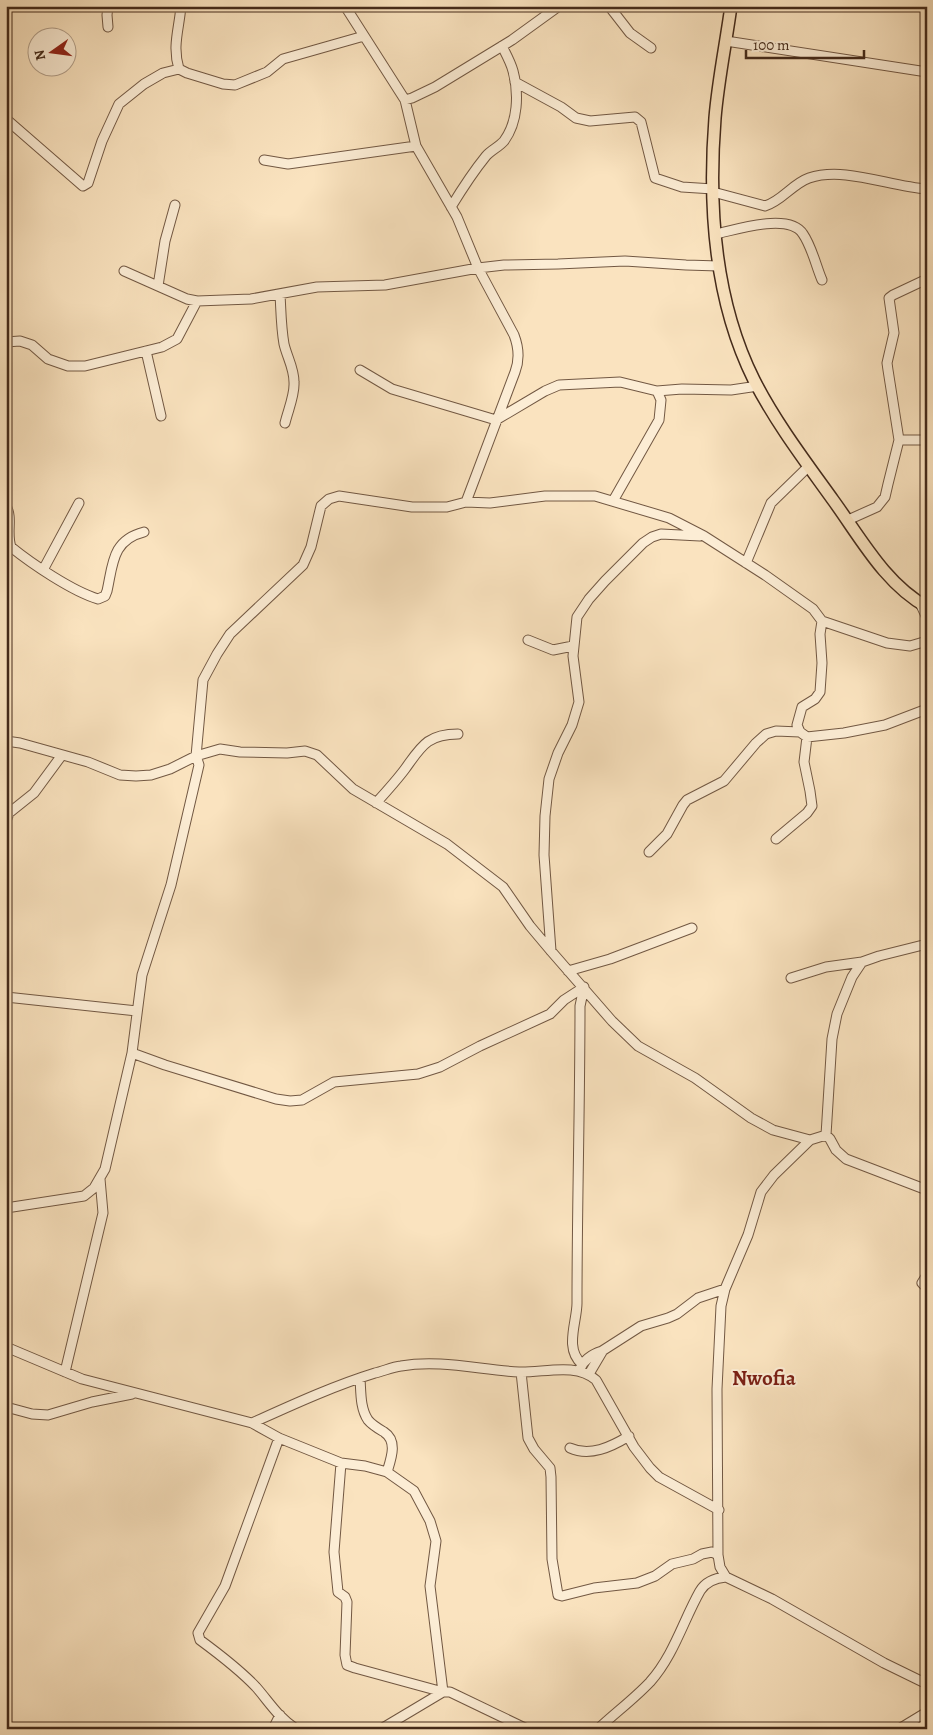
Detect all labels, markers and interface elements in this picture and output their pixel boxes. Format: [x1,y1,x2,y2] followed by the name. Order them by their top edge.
[28,28,78,78] north arrow
[746,28,863,60] scale bar
[753,35,790,55] text: 100 m
[29,48,50,62] text: N
[732,1364,797,1392] district label: Nwofia

